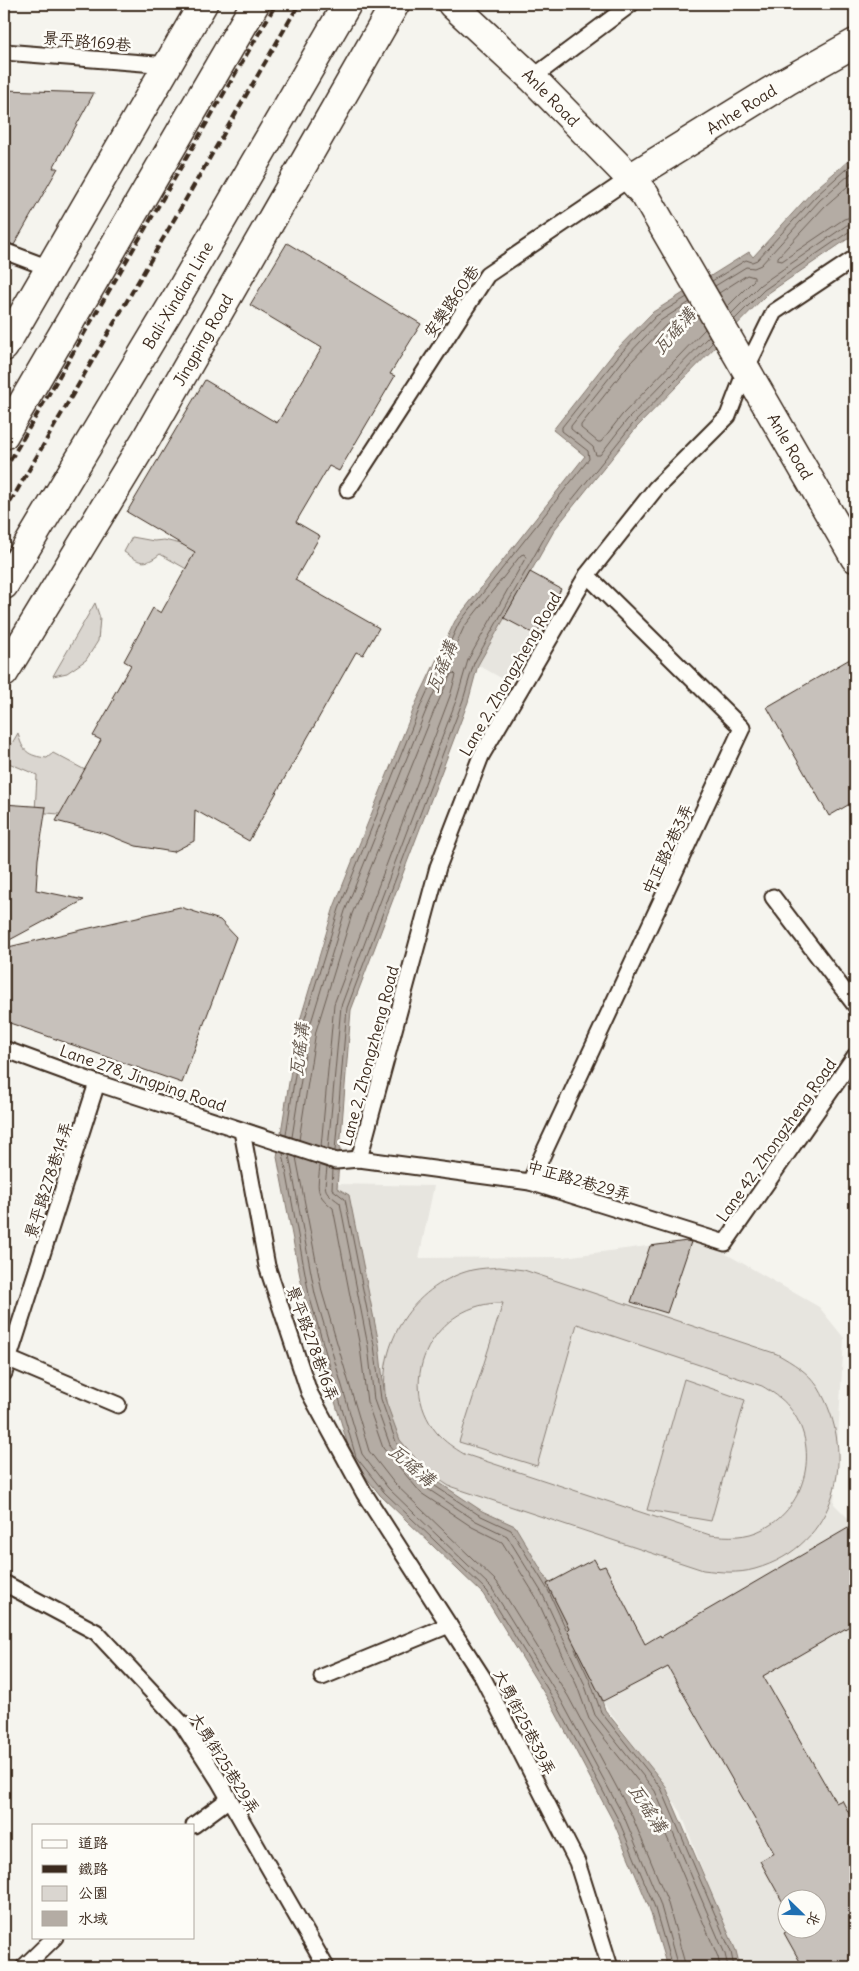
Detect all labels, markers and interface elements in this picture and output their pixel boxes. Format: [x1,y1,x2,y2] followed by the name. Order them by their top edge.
[42,27,132,55] street label: 景平路169巷
[518,64,584,130] street label: Anle Road
[703,80,780,138] street label: Anhe Road
[138,238,217,353] street label: Bali-Xindian Line
[419,261,483,341] street label: 安樂路60巷
[169,290,237,389] street label: Jingping Road
[648,302,702,359] water label: 瓦磘溝
[763,410,817,483] street label: Anle Road
[455,589,565,759] street label: Lane 2, Zhongzheng Road
[420,636,463,696] water label: 瓦磘溝
[637,800,697,898] street label: 中正路2巷3弄
[335,964,403,1148] street label: Lane 2, Zhongzheng Road
[284,1020,314,1078] water label: 瓦磘溝
[57,1040,229,1116] street label: Lane 278, Jingping Road
[712,1054,840,1226] street label: Lane 42, Zhongzheng Road
[20,1119,76,1241] street label: 景平路278巷14弄
[525,1156,633,1204] street label: 中正路2巷29弄
[283,1283,343,1403] street label: 景平路278巷16弄
[384,1439,442,1492] water label: 瓦磘溝
[490,1666,560,1778] street label: 大勇街25巷39弄
[186,1709,264,1817] street label: 大勇街25巷29弄
[624,1779,673,1839] water label: 瓦磘溝
[32,1824,195,1938] legend
[78,1833,108,1852] text: 道路
[78,1859,108,1878] text: 鐵路
[78,1883,108,1902] text: 公園
[776,1888,826,1938] north arrow
[78,1909,108,1928] text: 水域
[803,1909,825,1929] text: 北

